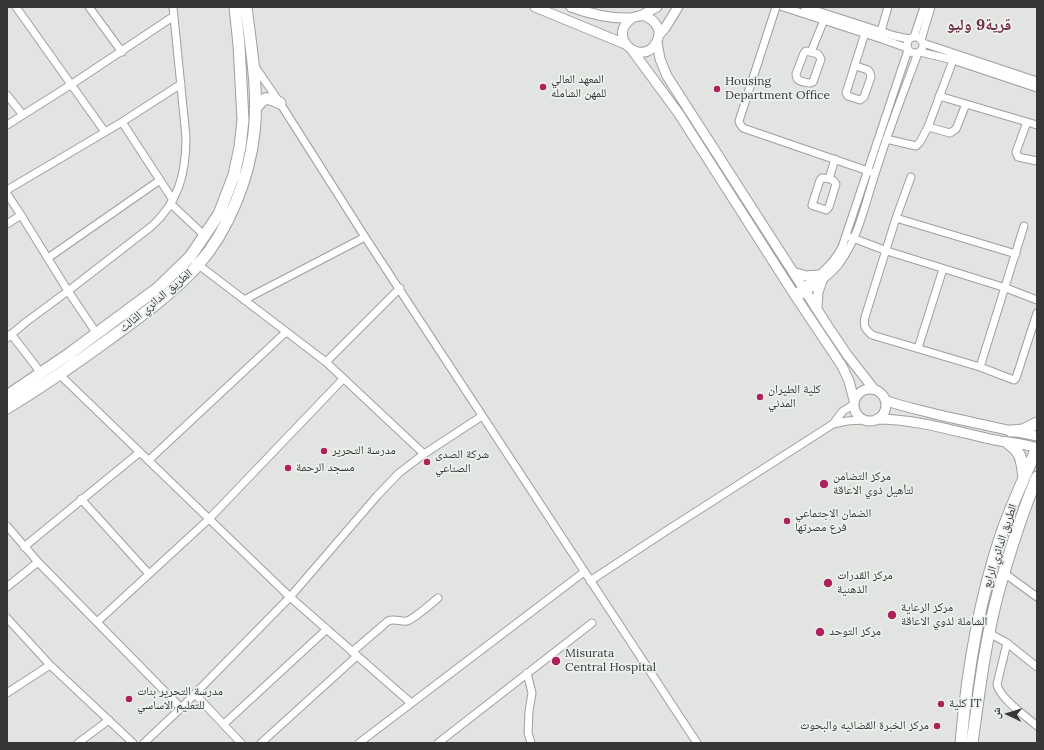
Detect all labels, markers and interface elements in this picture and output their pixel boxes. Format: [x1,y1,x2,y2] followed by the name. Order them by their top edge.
[947,15,1011,35] district label: قرية9 وليو
[551,73,606,101] place label: المعهد العالي للمهن الشامله
[725,75,830,103] place label: Housing Department Office
[538,82,548,92] marker: المعهد العالي للمهن الشامله
[712,84,722,94] marker: Housing Department Office
[117,266,195,336] street label: الطريق الدائري الثالث
[768,383,821,411] place label: كلية الطيران المدني
[755,392,765,402] marker: كلية الطيران المدني
[332,444,396,458] place label: مدرسة التحرير
[319,446,329,456] marker: مدرسة التحرير
[435,448,489,476] place label: شركة الصدى الصناعي
[422,457,432,467] marker: شركة الصدى الصناعي
[296,461,355,475] place label: مسجد الرحمة
[283,463,293,473] marker: مسجد الرحمة
[833,470,913,498] place label: مركز التضامن لتأهيل ذوي الاعاقة
[818,478,830,490] marker: مركز التضامن لتأهيل ذوي الاعاقة
[980,502,1020,590] street label: الطريق الدائري الرابع
[795,507,871,535] place label: الضمان الاجتماعي فرع مصرتها
[782,516,792,526] marker: الضمان الاجتماعي فرع مصرتها
[837,569,893,597] place label: مركز القدرات الذهنية
[822,577,834,589] marker: مركز القدرات الذهنية
[901,601,987,629] place label: مركز الرعاية الشاملة لذوي الاعاقة
[886,609,898,621] marker: مركز الرعاية الشاملة لذوي الاعاقة
[829,625,881,639] place label: مركز التوحد
[814,626,826,638] marker: مركز التوحد
[565,647,656,675] place label: Misurata Central Hospital
[550,655,562,667] marker: Misurata Central Hospital
[137,685,223,713] place label: مدرسة التحرير بنات للتعليم الاساسي
[124,694,134,704] marker: مدرسة التحرير بنات للتعليم الاساسي
[988,694,1028,734] north arrow
[949,697,982,711] place label: كلية IT
[936,699,946,709] marker: كلية IT
[989,707,1003,719] text: ش
[800,719,929,733] place label: مركز الخبرة القضائيه والبحوث
[932,721,942,731] marker: مركز الخبرة القضائيه والبحوث

